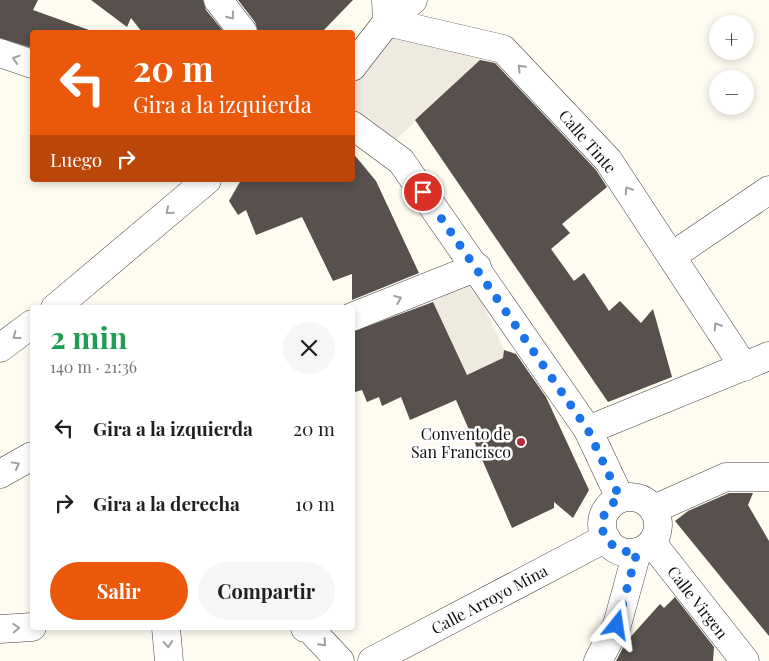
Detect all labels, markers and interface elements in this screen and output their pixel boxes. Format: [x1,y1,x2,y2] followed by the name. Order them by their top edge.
[225,10,233,19] one-way arrow
[709,15,754,115] map controls
[709,15,754,60] button: +
[133,44,214,91] text: 20 m
[50,50,115,115] icon: left
[13,54,21,64] one-way arrow
[518,65,527,74] one-way arrow
[709,70,754,115] button: −
[133,89,312,119] text: Gira a la izquierda
[555,105,621,177] street label: Calle Tinte
[112,145,140,173] icon: right
[50,146,102,172] text: Luego
[402,171,444,213] pin
[409,178,437,206] icon: arrive
[625,186,634,196] one-way arrow
[166,206,175,215] one-way arrow
[393,295,402,305] one-way arrow
[50,317,127,357] text: 2 min
[283,322,335,374] button: close
[714,322,724,331] one-way arrow
[13,330,22,338] one-way arrow
[50,356,137,377] text: 140 m · 21:36
[50,414,78,442] icon: left
[93,415,253,441] text: Gira a la izquierda
[293,415,335,441] text: 20 m
[411,423,511,462] place label: Convento de San Francisco
[515,436,527,448] marker: Convento de San Francisco
[11,461,20,471] one-way arrow
[50,489,78,517] icon: right
[93,490,240,516] text: Gira a la derecha
[295,490,335,516] text: 10 m
[427,559,551,639] street label: Calle Arroyo Mina
[663,561,733,643] street label: Calle Virgen
[50,562,188,620] button: Salir
[198,562,335,620] button: Compartir
[590,598,642,650] position arrow
[13,623,21,634] one-way arrow
[317,637,326,646] one-way arrow
[162,641,173,649] one-way arrow

